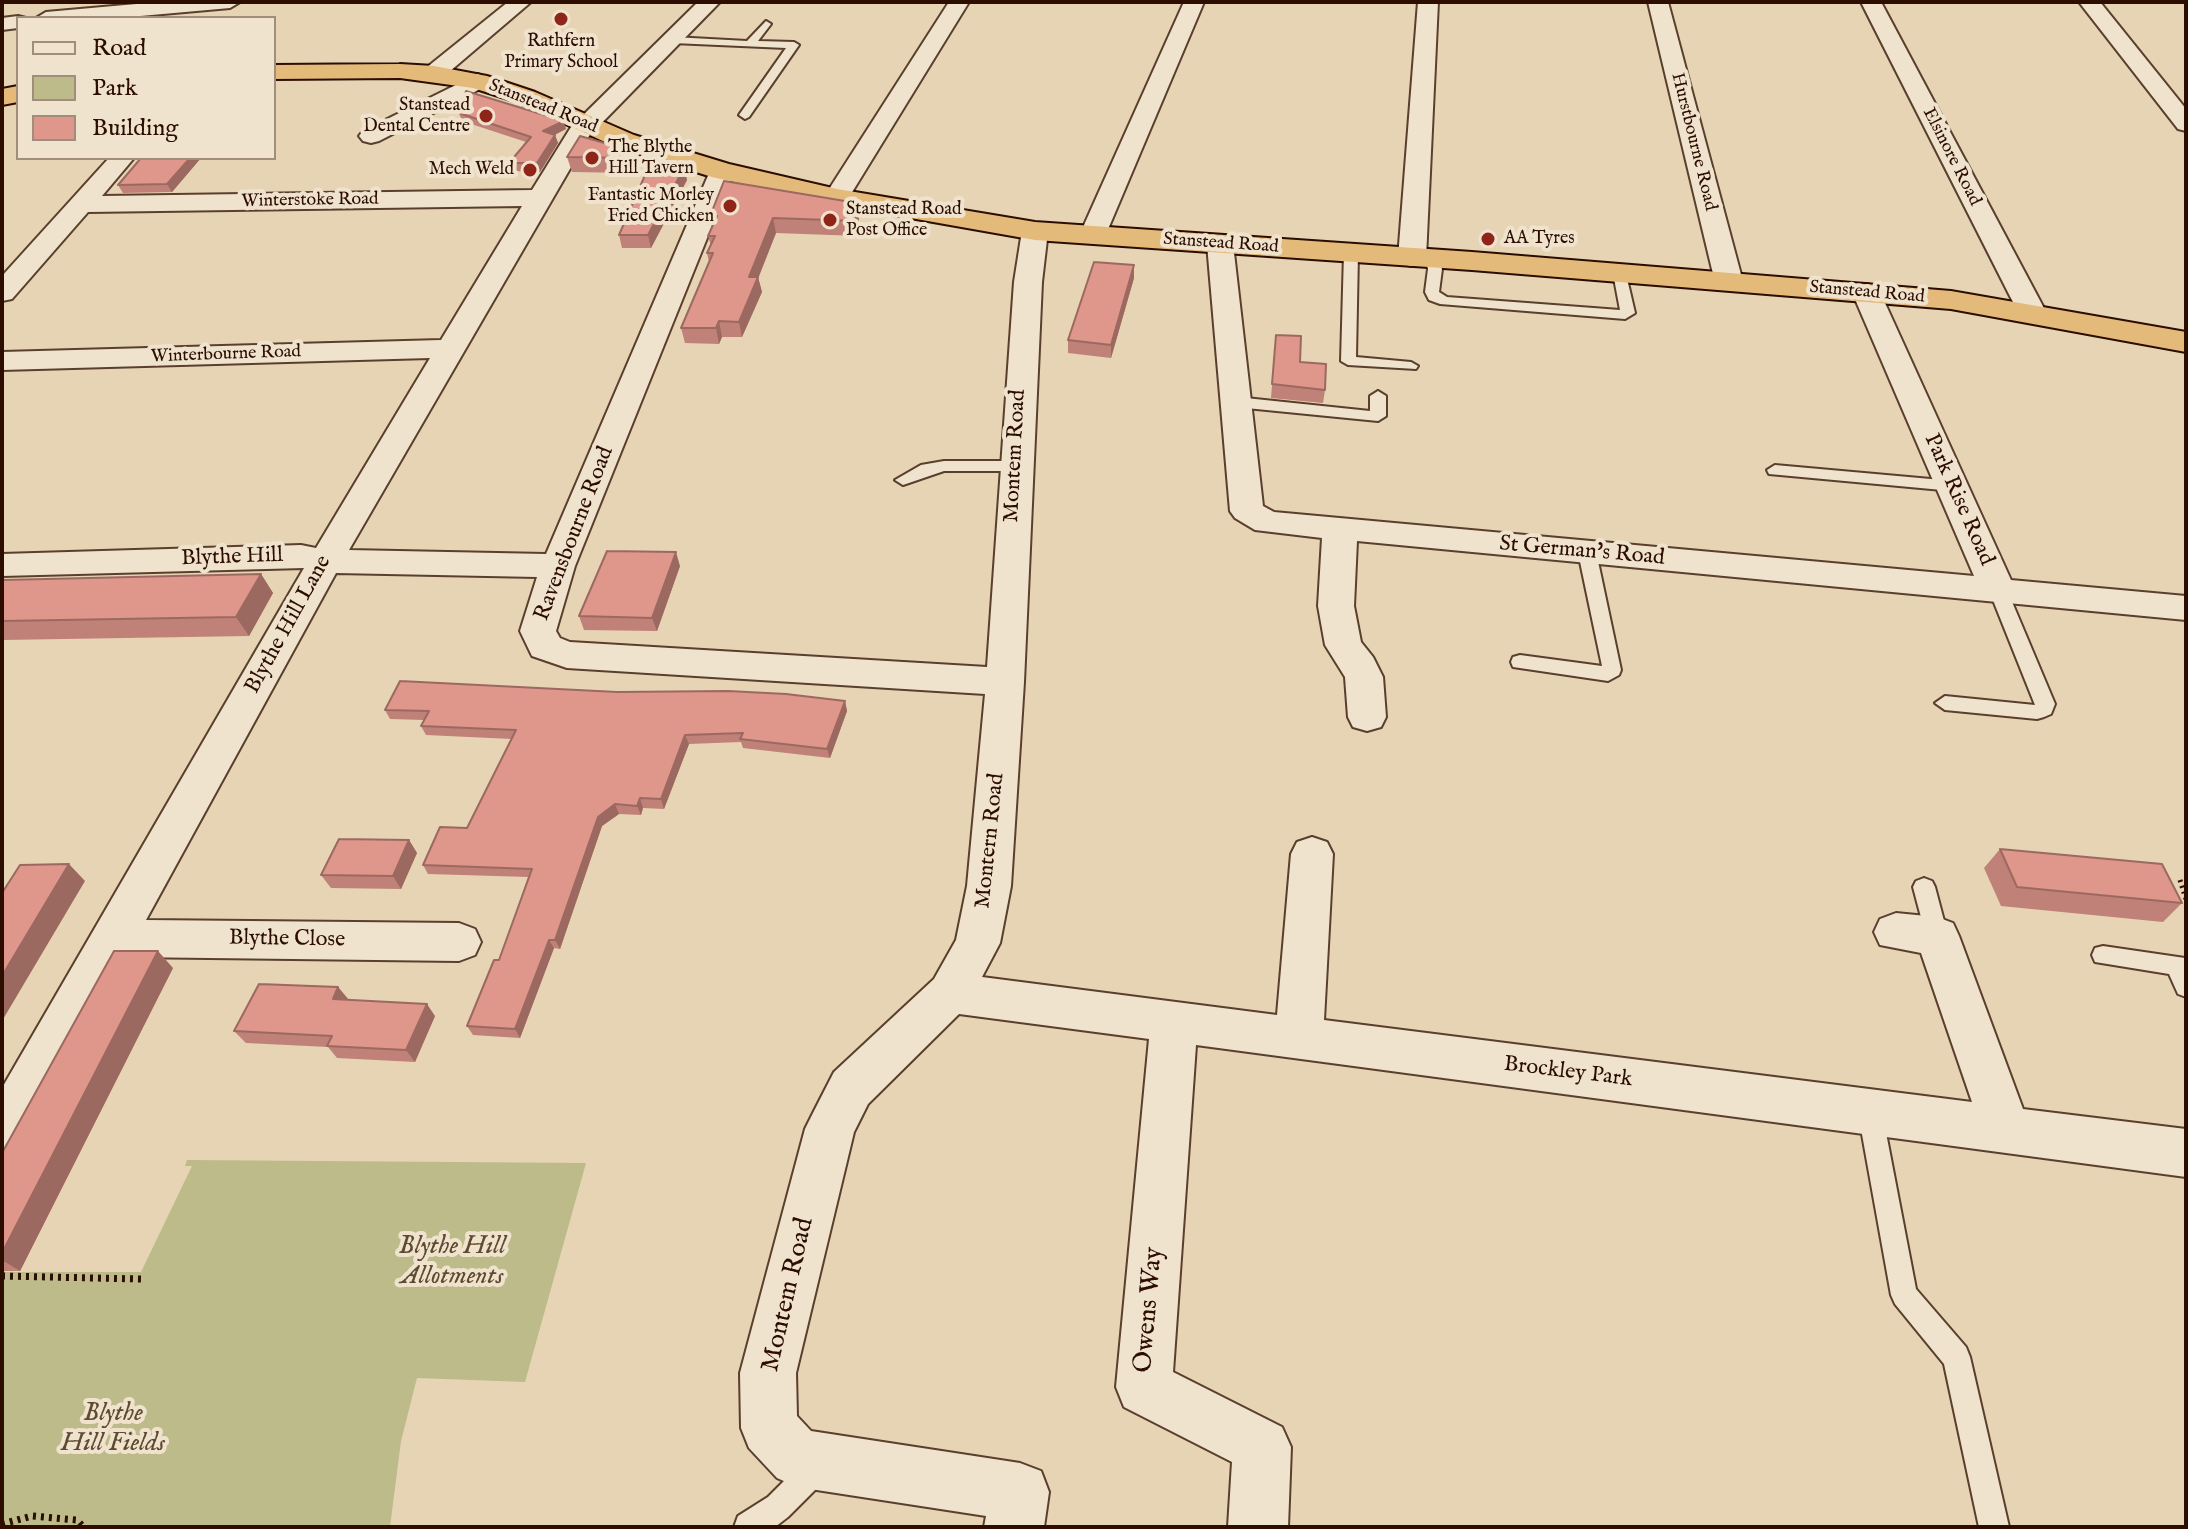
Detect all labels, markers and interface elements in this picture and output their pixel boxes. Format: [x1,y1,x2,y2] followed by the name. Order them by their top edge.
[552,10,570,28] marker: Rathfern Primary School
[16,16,276,160] legend
[504,31,618,74] place label: Rathfern Primary School
[92,33,146,64] text: Road
[1665,71,1721,213] street label: Hurstbourne Road
[92,73,138,104] text: Park
[485,75,601,139] street label: Stanstead Road
[363,95,470,138] place label: Stanstead Dental Centre
[1917,104,1985,210] street label: Elsinore Road
[477,107,495,125] marker: Stanstead Dental Centre
[92,113,178,144] text: Building
[608,137,694,180] place label: The Blythe Hill Tavern
[583,149,601,167] marker: The Blythe Hill Tavern
[429,159,514,181] place label: Mech Weld
[521,161,539,179] marker: Mech Weld
[588,185,714,228] place label: Fantastic Morley Fried Chicken
[241,189,379,213] street label: Winterstoke Road
[721,197,739,215] marker: Fantastic Morley Fried Chicken
[846,199,962,242] place label: Stanstead Road Post Office
[821,211,839,229] marker: Stanstead Road Post Office
[1504,228,1575,250] place label: AA Tyres
[1163,229,1279,259] street label: Stanstead Road
[1479,230,1497,248] marker: AA Tyres
[1809,277,1925,309] street label: Stanstead Road
[151,342,301,368] street label: Winterbourne Road
[999,389,1033,523] street label: Montem Road
[1917,430,1999,570] street label: Park Rise Road
[530,443,620,625] street label: Ravensbourne Road
[1498,532,1666,572] street label: St German's Road
[181,543,283,573] street label: Blythe Hill
[240,551,338,699] street label: Blythe Hill Lane
[971,772,1011,910] street label: Montern Road
[229,926,345,954] street label: Blythe Close
[1502,1052,1634,1094] street label: Brockley Park
[756,1215,822,1375] street label: Montem Road
[399,1232,505,1294] park label: Blythe Hill Allotments
[1129,1246,1171,1374] street label: Owens Way
[61,1399,165,1460] park label: Blythe Hill Fields

